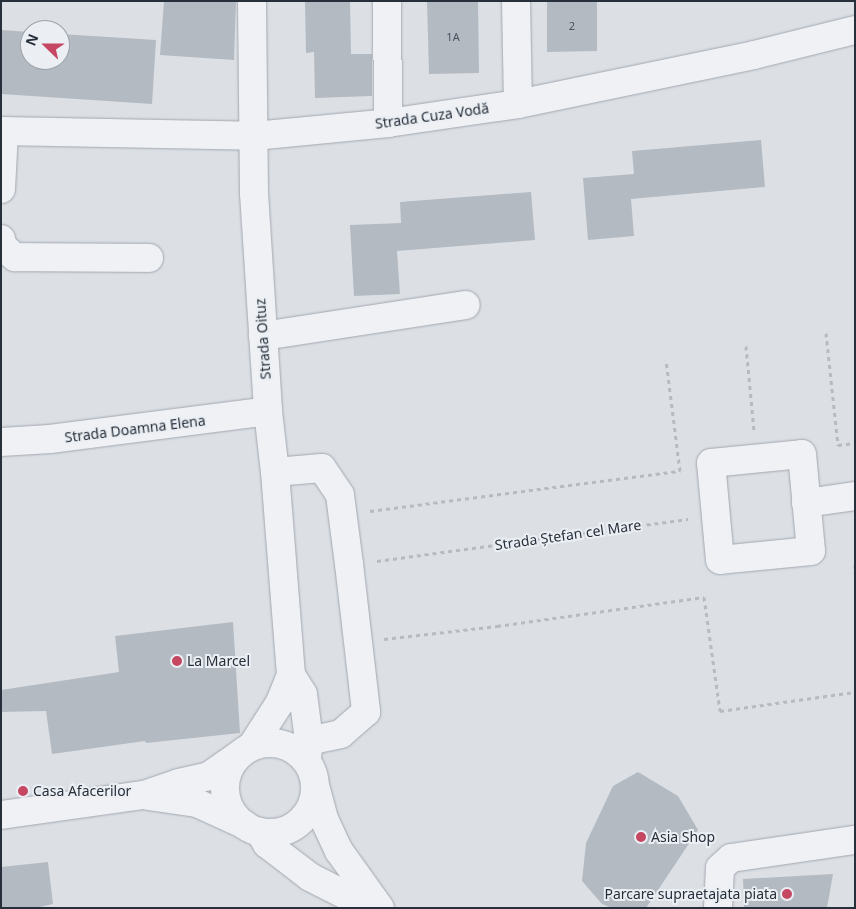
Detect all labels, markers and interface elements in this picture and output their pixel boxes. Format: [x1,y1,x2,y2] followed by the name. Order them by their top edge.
[569,19,575,33] house number: 2
[20,20,70,70] north arrow
[446,30,460,44] house number: 1A
[21,31,42,48] text: N
[374,100,490,132] street label: Strada Cuza Vodă
[252,298,274,380] street label: Strada Oituz
[64,412,206,446] street label: Strada Doamna Elena
[494,516,642,554] street label: Strada Ștefan cel Mare
[187,653,250,669] place label: La Marcel
[171,655,183,667] marker: La Marcel
[33,783,131,799] place label: Casa Afacerilor
[17,785,29,797] marker: Casa Afacerilor
[651,829,715,845] place label: Asia Shop
[635,831,647,843] marker: Asia Shop
[604,886,777,902] place label: Parcare supraetajata piata
[781,888,793,900] marker: Parcare supraetajata piata

